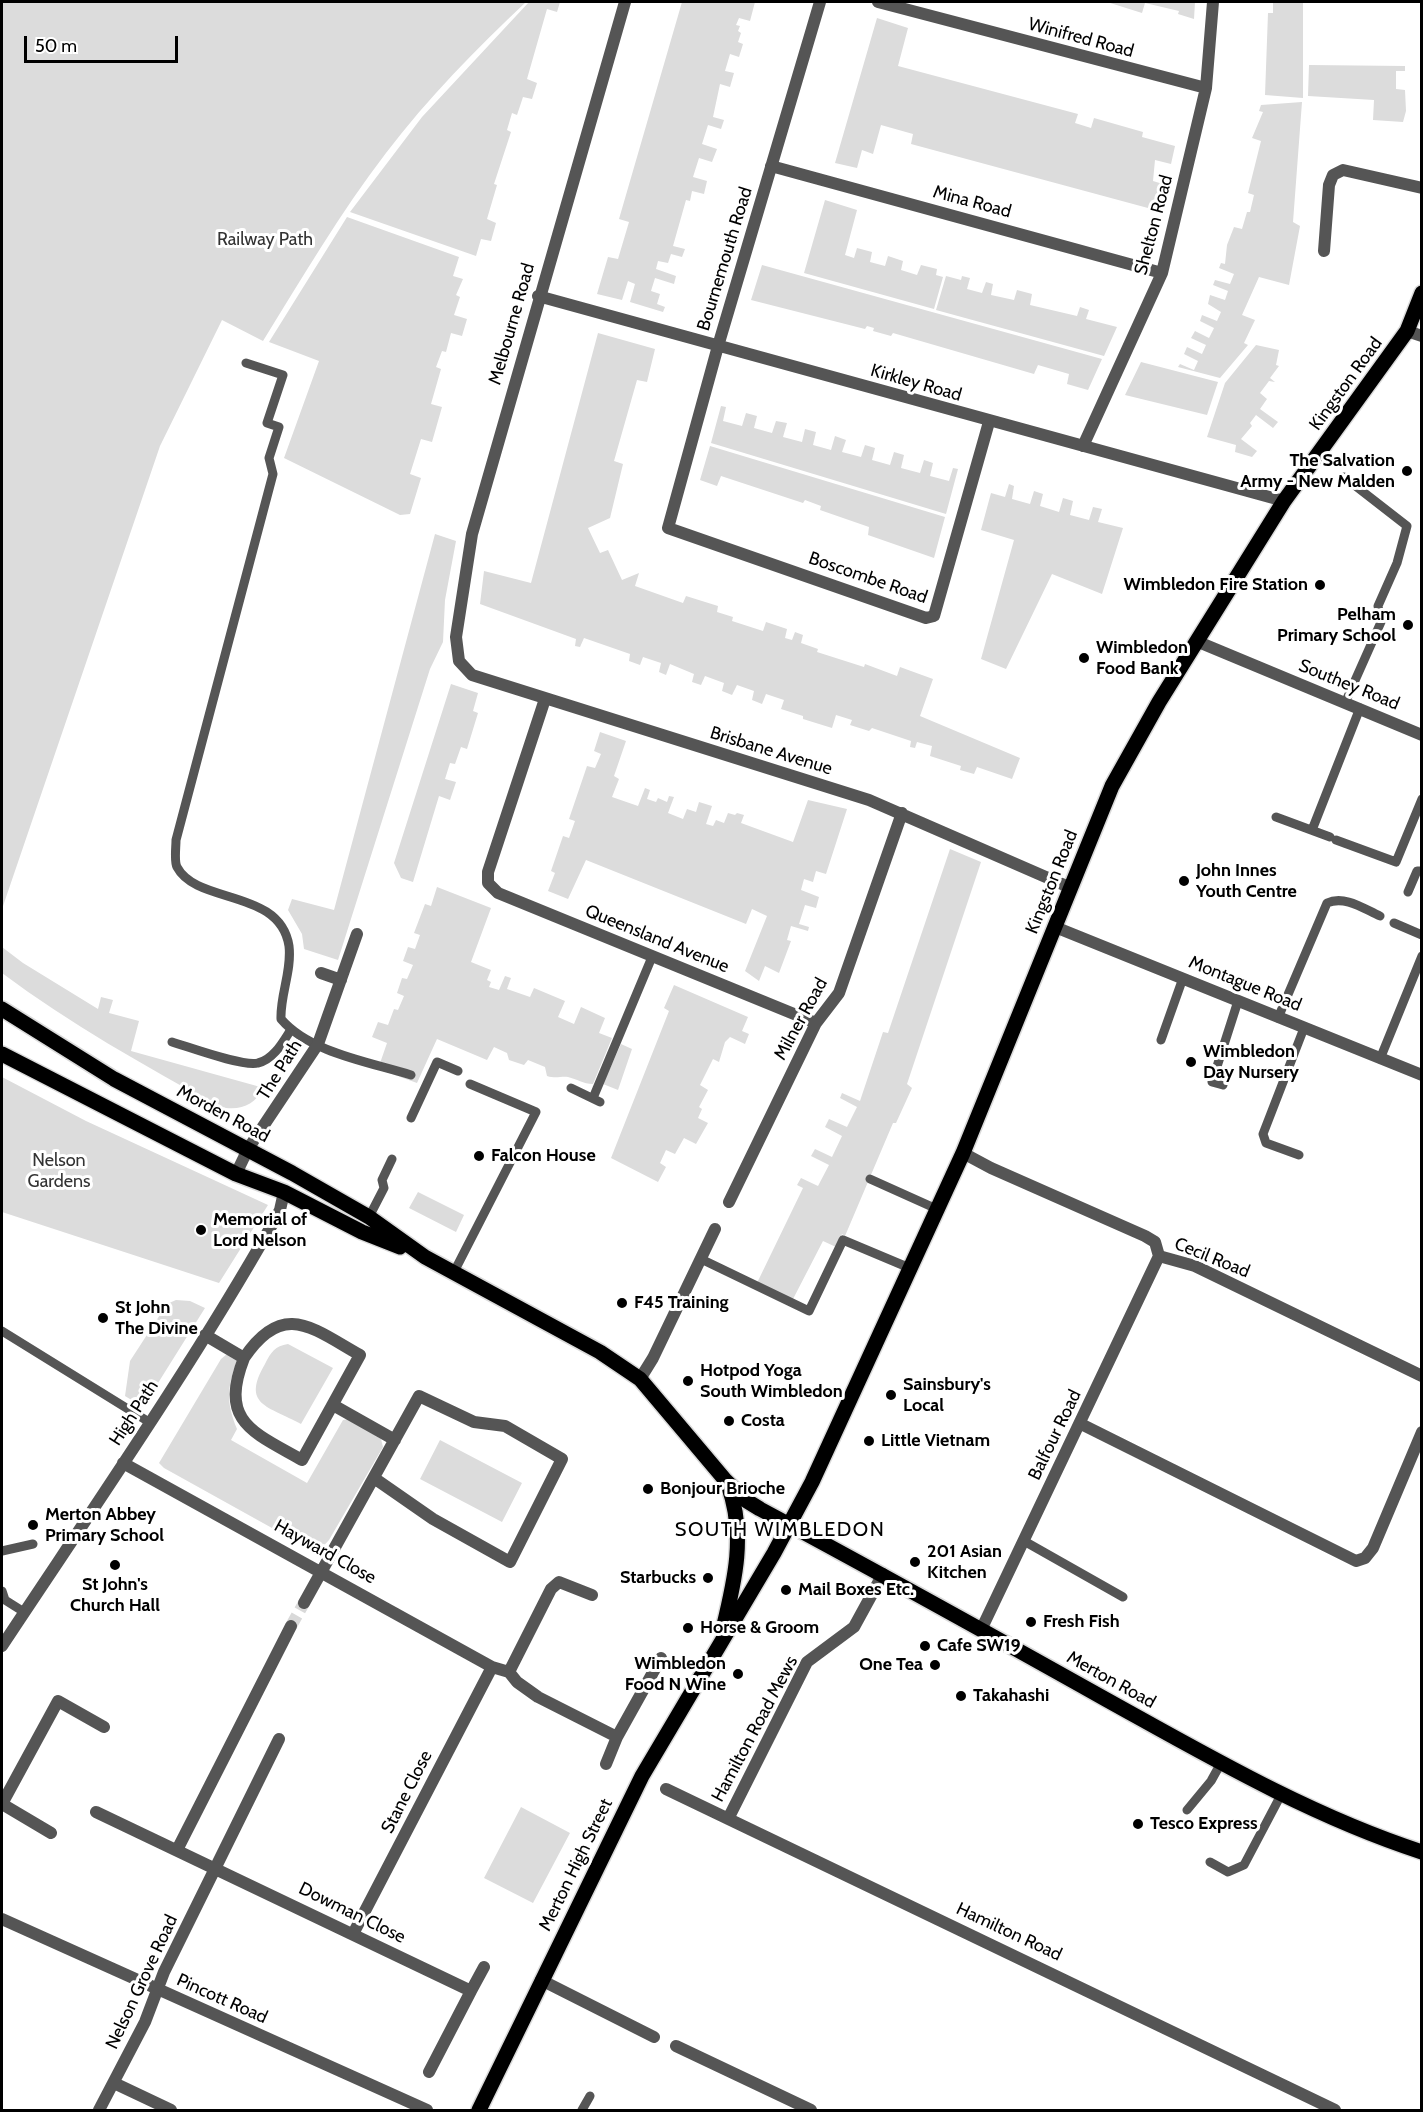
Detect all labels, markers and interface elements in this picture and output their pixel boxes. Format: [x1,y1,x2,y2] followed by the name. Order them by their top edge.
[1026,14,1136,62] street label: Winifred Road
[27,24,182,62] scale bar
[35,35,77,57] text: 50 m
[1130,173,1178,277] street label: Shelton Road
[931,181,1013,223] street label: Mina Road
[693,185,757,333] street label: Bournemouth Road
[217,229,313,251] park label: Railway Path
[484,261,540,387] street label: Melbourne Road
[1305,333,1387,435] street label: Kingston Road
[868,360,964,406] street label: Kirkley Road
[1240,450,1395,492] place label: The Salvation Army - New Malden
[1400,464,1414,478] marker: The Salvation Army - New Malden
[806,548,930,608] street label: Boscombe Road
[1123,574,1308,596] place label: Wimbledon Fire Station
[1313,578,1327,592] marker: Wimbledon Fire Station
[1277,604,1396,646] place label: Pelham Primary School
[1401,618,1415,632] marker: Pelham Primary School
[1096,637,1188,680] place label: Wimbledon Food Bank
[1077,651,1091,665] marker: Wimbledon Food Bank
[1295,655,1403,715] street label: Southey Road
[707,722,835,780] street label: Brisbane Avenue
[1021,827,1083,937] street label: Kingston Road
[1196,860,1297,902] place label: John Innes Youth Centre
[1177,874,1191,888] marker: John Innes Youth Centre
[582,900,732,978] street label: Queensland Avenue
[1185,952,1305,1016] street label: Montague Road
[770,974,832,1064] street label: Milner Road
[253,1036,307,1104] street label: The Path
[1203,1041,1299,1084] place label: Wimbledon Day Nursery
[1184,1055,1198,1069] marker: Wimbledon Day Nursery
[173,1080,273,1148] street label: Morden Road
[491,1145,596,1167] place label: Falcon House
[472,1149,486,1163] marker: Falcon House
[28,1150,90,1192] park label: Nelson Gardens
[213,1209,307,1252] place label: Memorial of Lord Nelson
[194,1223,208,1237] marker: Memorial of Lord Nelson
[1171,1233,1253,1283] street label: Cecil Road
[634,1292,729,1314] place label: F45 Training
[615,1296,629,1310] marker: F45 Training
[115,1297,198,1340] place label: St John The Divine
[96,1311,110,1325] marker: St John The Divine
[700,1360,843,1402] place label: Hotpod Yoga South Wimbledon
[681,1374,695,1388] marker: Hotpod Yoga South Wimbledon
[903,1374,991,1416] place label: Sainsbury's Local
[105,1376,163,1450] street label: High Path
[1024,1386,1086,1484] street label: Balfour Road
[884,1388,898,1402] marker: Sainsbury's Local
[741,1410,785,1432] place label: Costa
[722,1414,736,1428] marker: Costa
[881,1430,990,1452] place label: Little Vietnam
[862,1434,876,1448] marker: Little Vietnam
[660,1478,785,1500] place label: Bonjour Brioche
[641,1482,655,1496] marker: Bonjour Brioche
[45,1504,164,1546] place label: Merton Abbey Primary School
[270,1515,380,1589] street label: Hayward Close
[26,1518,40,1532] marker: Merton Abbey Primary School
[675,1518,885,1542] district label: SOUTH WIMBLEDON
[927,1541,1002,1584] place label: 201 Asian Kitchen
[908,1555,922,1569] marker: 201 Asian Kitchen
[108,1558,122,1572] marker: St John's Church Hall
[620,1567,696,1589] place label: Starbucks
[701,1571,715,1585] marker: Starbucks
[70,1574,160,1616] place label: St John's Church Hall
[798,1579,914,1601] place label: Mail Boxes Etc.
[779,1583,793,1597] marker: Mail Boxes Etc.
[1043,1611,1120,1633] place label: Fresh Fish
[1024,1615,1038,1629] marker: Fresh Fish
[700,1617,819,1639] place label: Horse & Groom
[681,1621,695,1635] marker: Horse & Groom
[937,1635,1021,1657] place label: Cafe SW19
[918,1639,932,1653] marker: Cafe SW19
[1063,1647,1159,1713] street label: Merton Road
[707,1652,803,1806] street label: Hamilton Road Mews
[625,1653,726,1696] place label: Wimbledon Food N Wine
[859,1654,923,1676] place label: One Tea
[928,1658,942,1672] marker: One Tea
[731,1667,745,1681] marker: Wimbledon Food N Wine
[973,1685,1049,1707] place label: Takahashi
[954,1689,968,1703] marker: Takahashi
[377,1747,437,1837] street label: Stane Close
[535,1795,617,1935] street label: Merton High Street
[1150,1813,1258,1835] place label: Tesco Express
[1131,1817,1145,1831] marker: Tesco Express
[295,1878,409,1948] street label: Dowman Close
[953,1898,1065,1966] street label: Hamilton Road
[101,1911,183,2053] street label: Nelson Grove Road
[173,1969,271,2029] street label: Pincott Road

